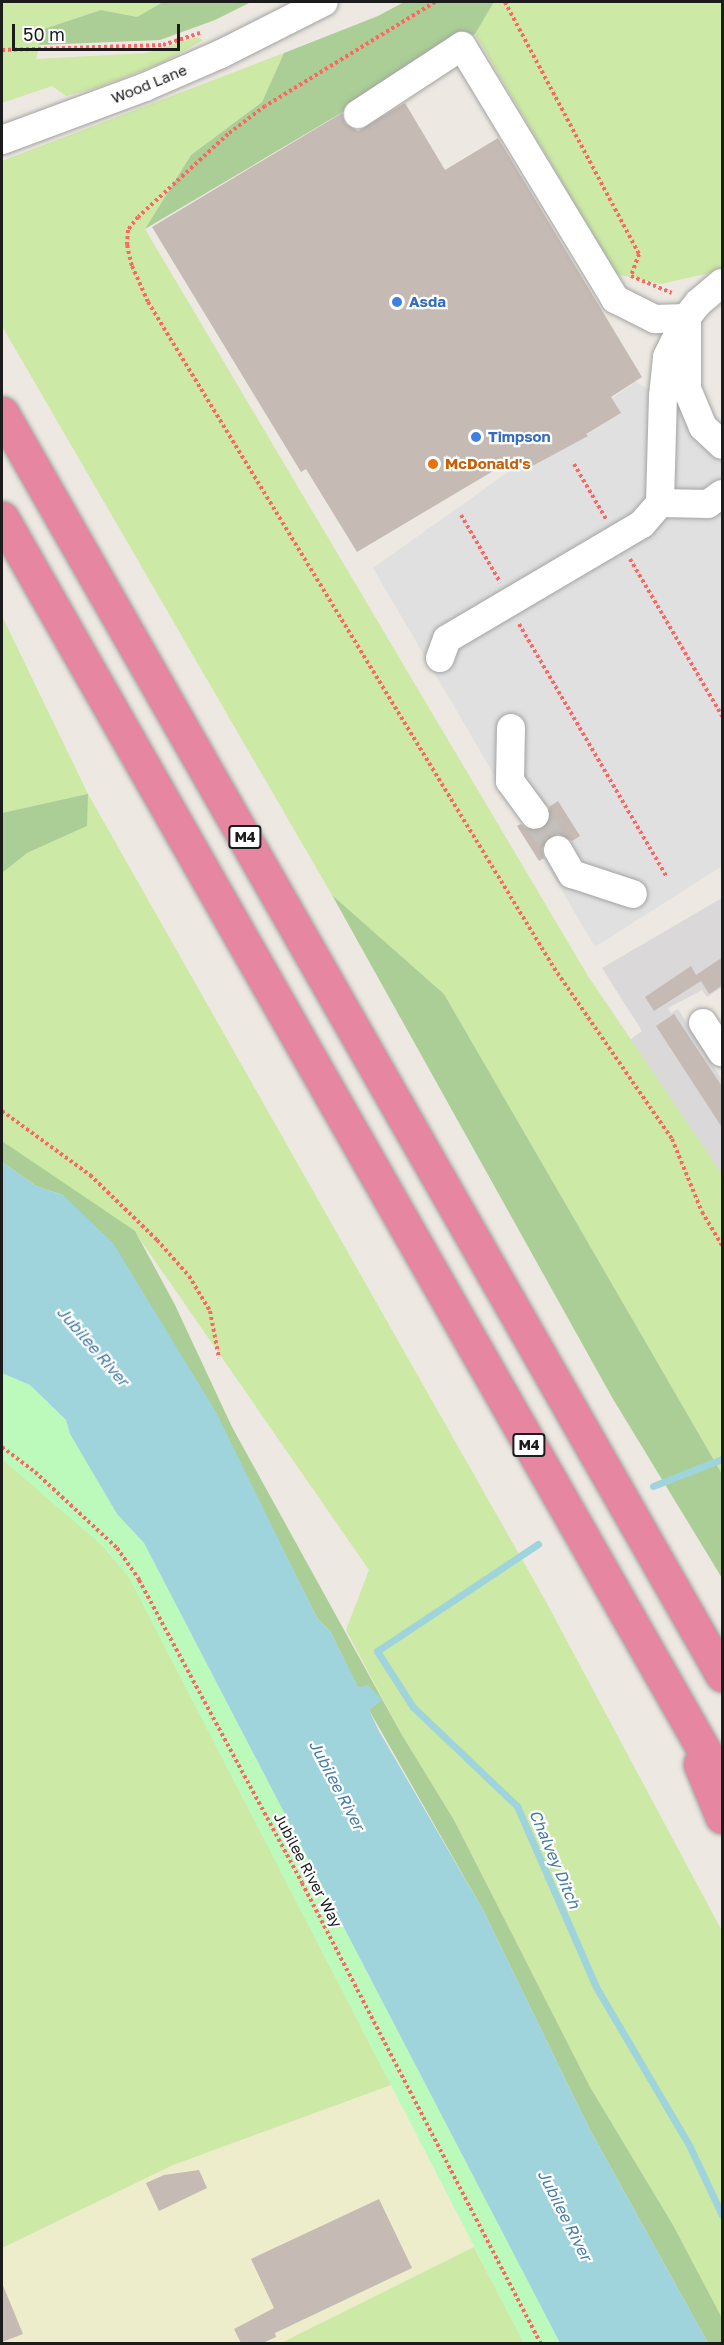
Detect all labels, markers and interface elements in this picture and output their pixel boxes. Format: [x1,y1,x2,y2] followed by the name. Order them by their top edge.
[15,12,183,50] scale bar
[23,23,65,45] text: 50 m
[109,61,189,107] street label: Wood Lane
[409,293,446,311] place label: Asda
[390,295,404,309] marker: Asda
[488,428,551,446] place label: Timpson
[469,430,483,444] marker: Timpson
[445,455,531,473] place label: McDonald's
[426,457,440,471] marker: McDonald's
[227,826,263,848] road number: M4
[53,1302,133,1390] water label: Jubilee River
[511,1434,547,1456] road number: M4
[305,1737,369,1833] water label: Jubilee River
[526,1807,584,1911] water label: Chalvey Ditch
[270,1810,346,1930] street label: Jubilee River Way
[534,2166,596,2264] water label: Jubilee River

